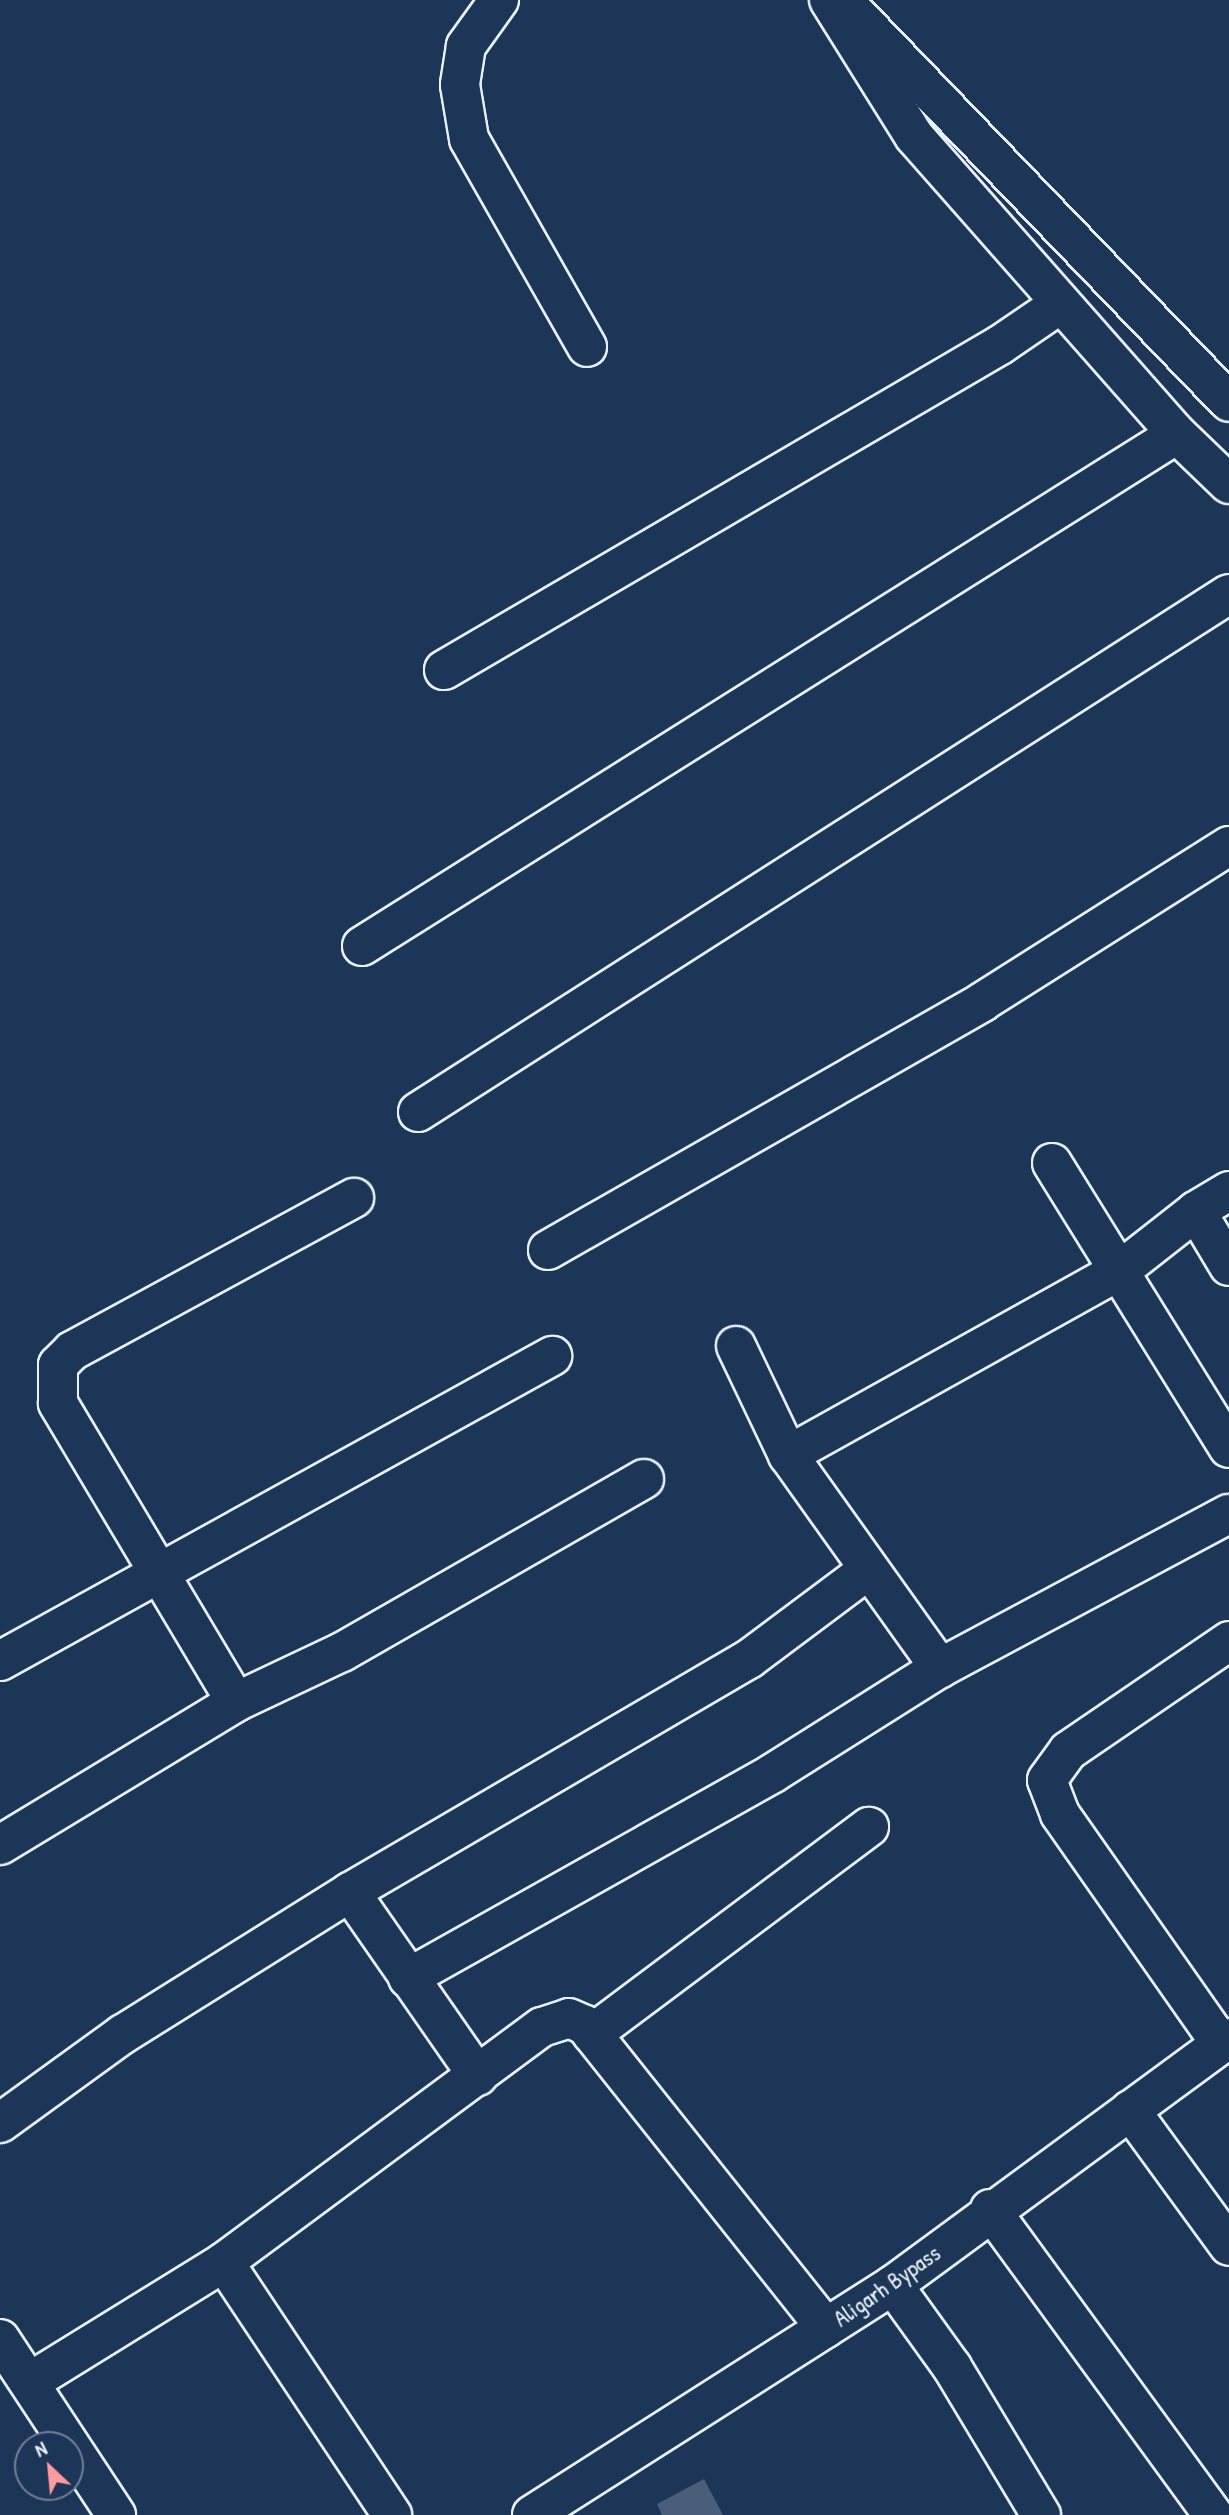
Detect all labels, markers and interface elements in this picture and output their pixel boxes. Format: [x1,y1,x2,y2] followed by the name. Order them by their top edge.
[828,2239,946,2333] street label: Aligarh Bypass
[14,2431,84,2501] north arrow
[30,2435,51,2463] text: N

